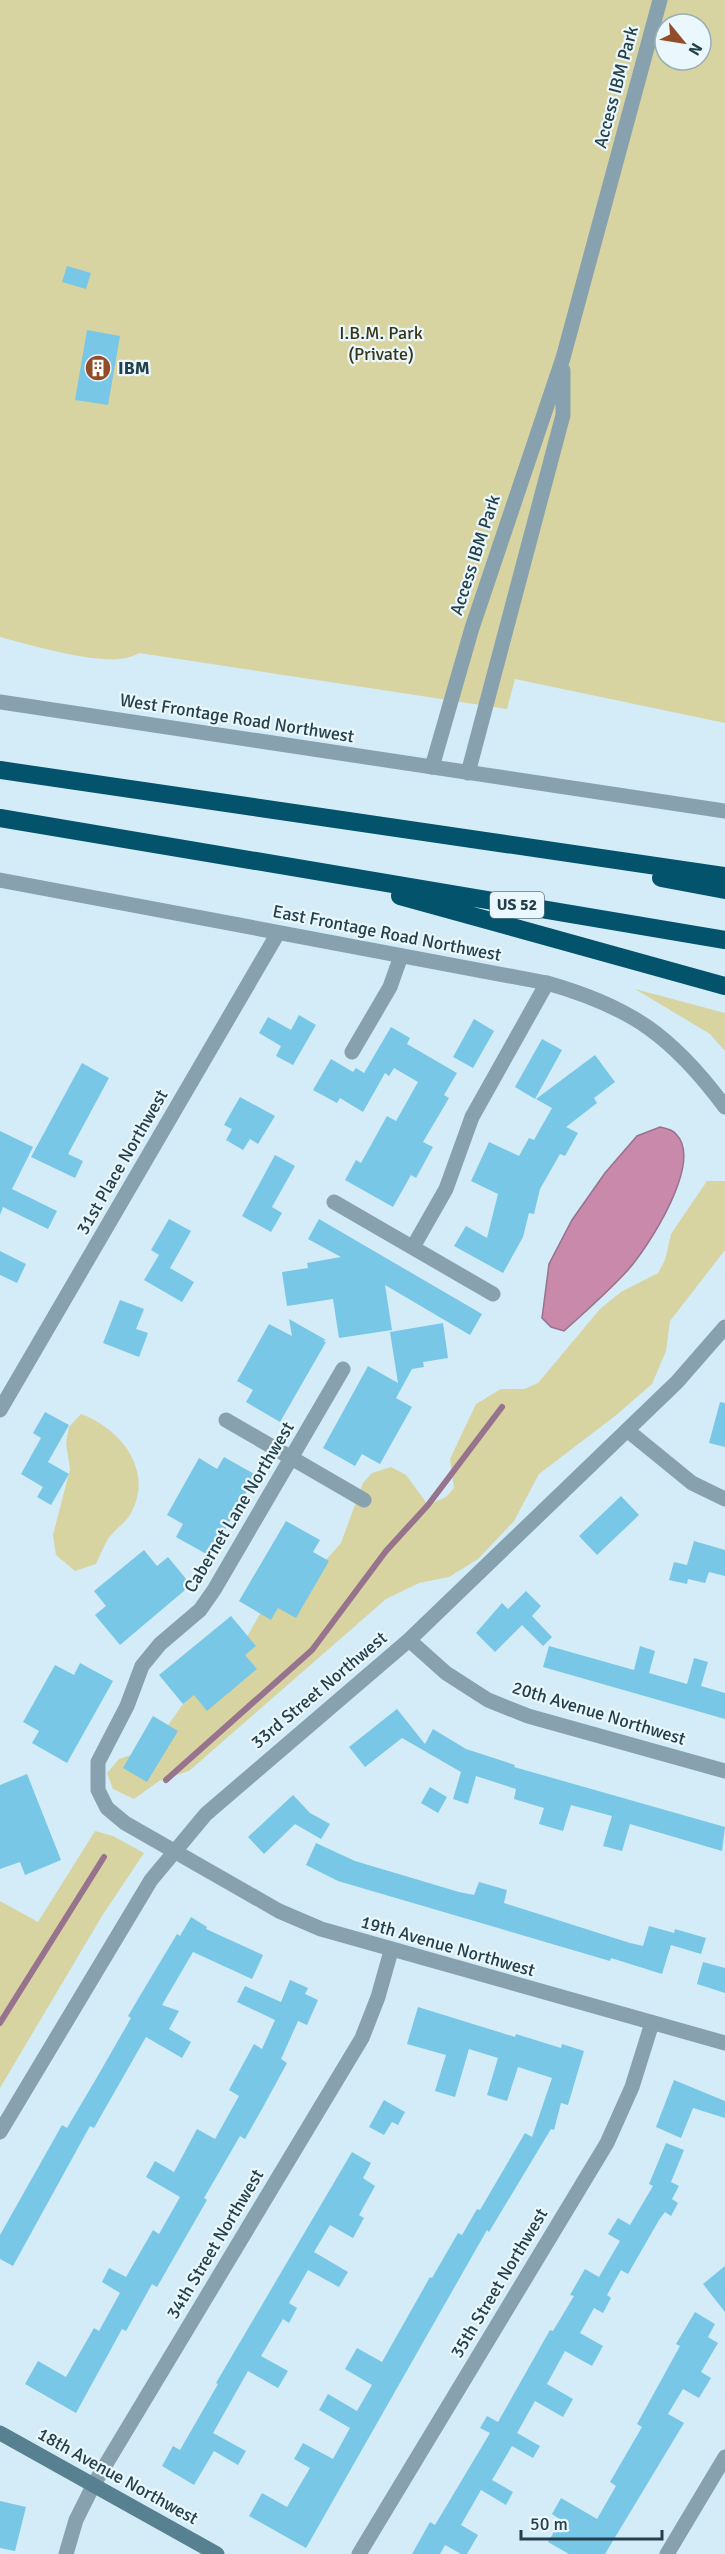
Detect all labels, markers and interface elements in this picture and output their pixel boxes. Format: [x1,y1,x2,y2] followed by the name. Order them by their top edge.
[653,12,713,72] north arrow
[589,24,643,150] street label: Access IBM Park
[684,39,707,59] text: N
[339,322,423,365] park label: I.B.M. Park (Private)
[83,353,113,383] building icon: IBM
[118,357,150,379] place label: IBM
[445,492,505,618] street label: Access IBM Park
[118,689,356,747] street label: West Frontage Road Northwest
[490,892,544,918] road number: US 52
[271,900,503,966] street label: East Frontage Road Northwest
[72,1086,172,1238] street label: 31st Place Northwest
[179,1418,299,1596] street label: Cabernet Lane Northwest
[247,1627,391,1753] street label: 33rd Street Northwest
[510,1676,688,1750] street label: 20th Avenue Northwest
[358,1911,538,1981] street label: 19th Avenue Northwest
[162,2165,268,2323] street label: 34th Street Northwest
[446,2204,552,2362] street label: 35th Street Northwest
[34,2423,202,2529] street label: 18th Avenue Northwest
[521,2503,662,2541] scale bar
[530,2513,568,2535] text: 50 m

